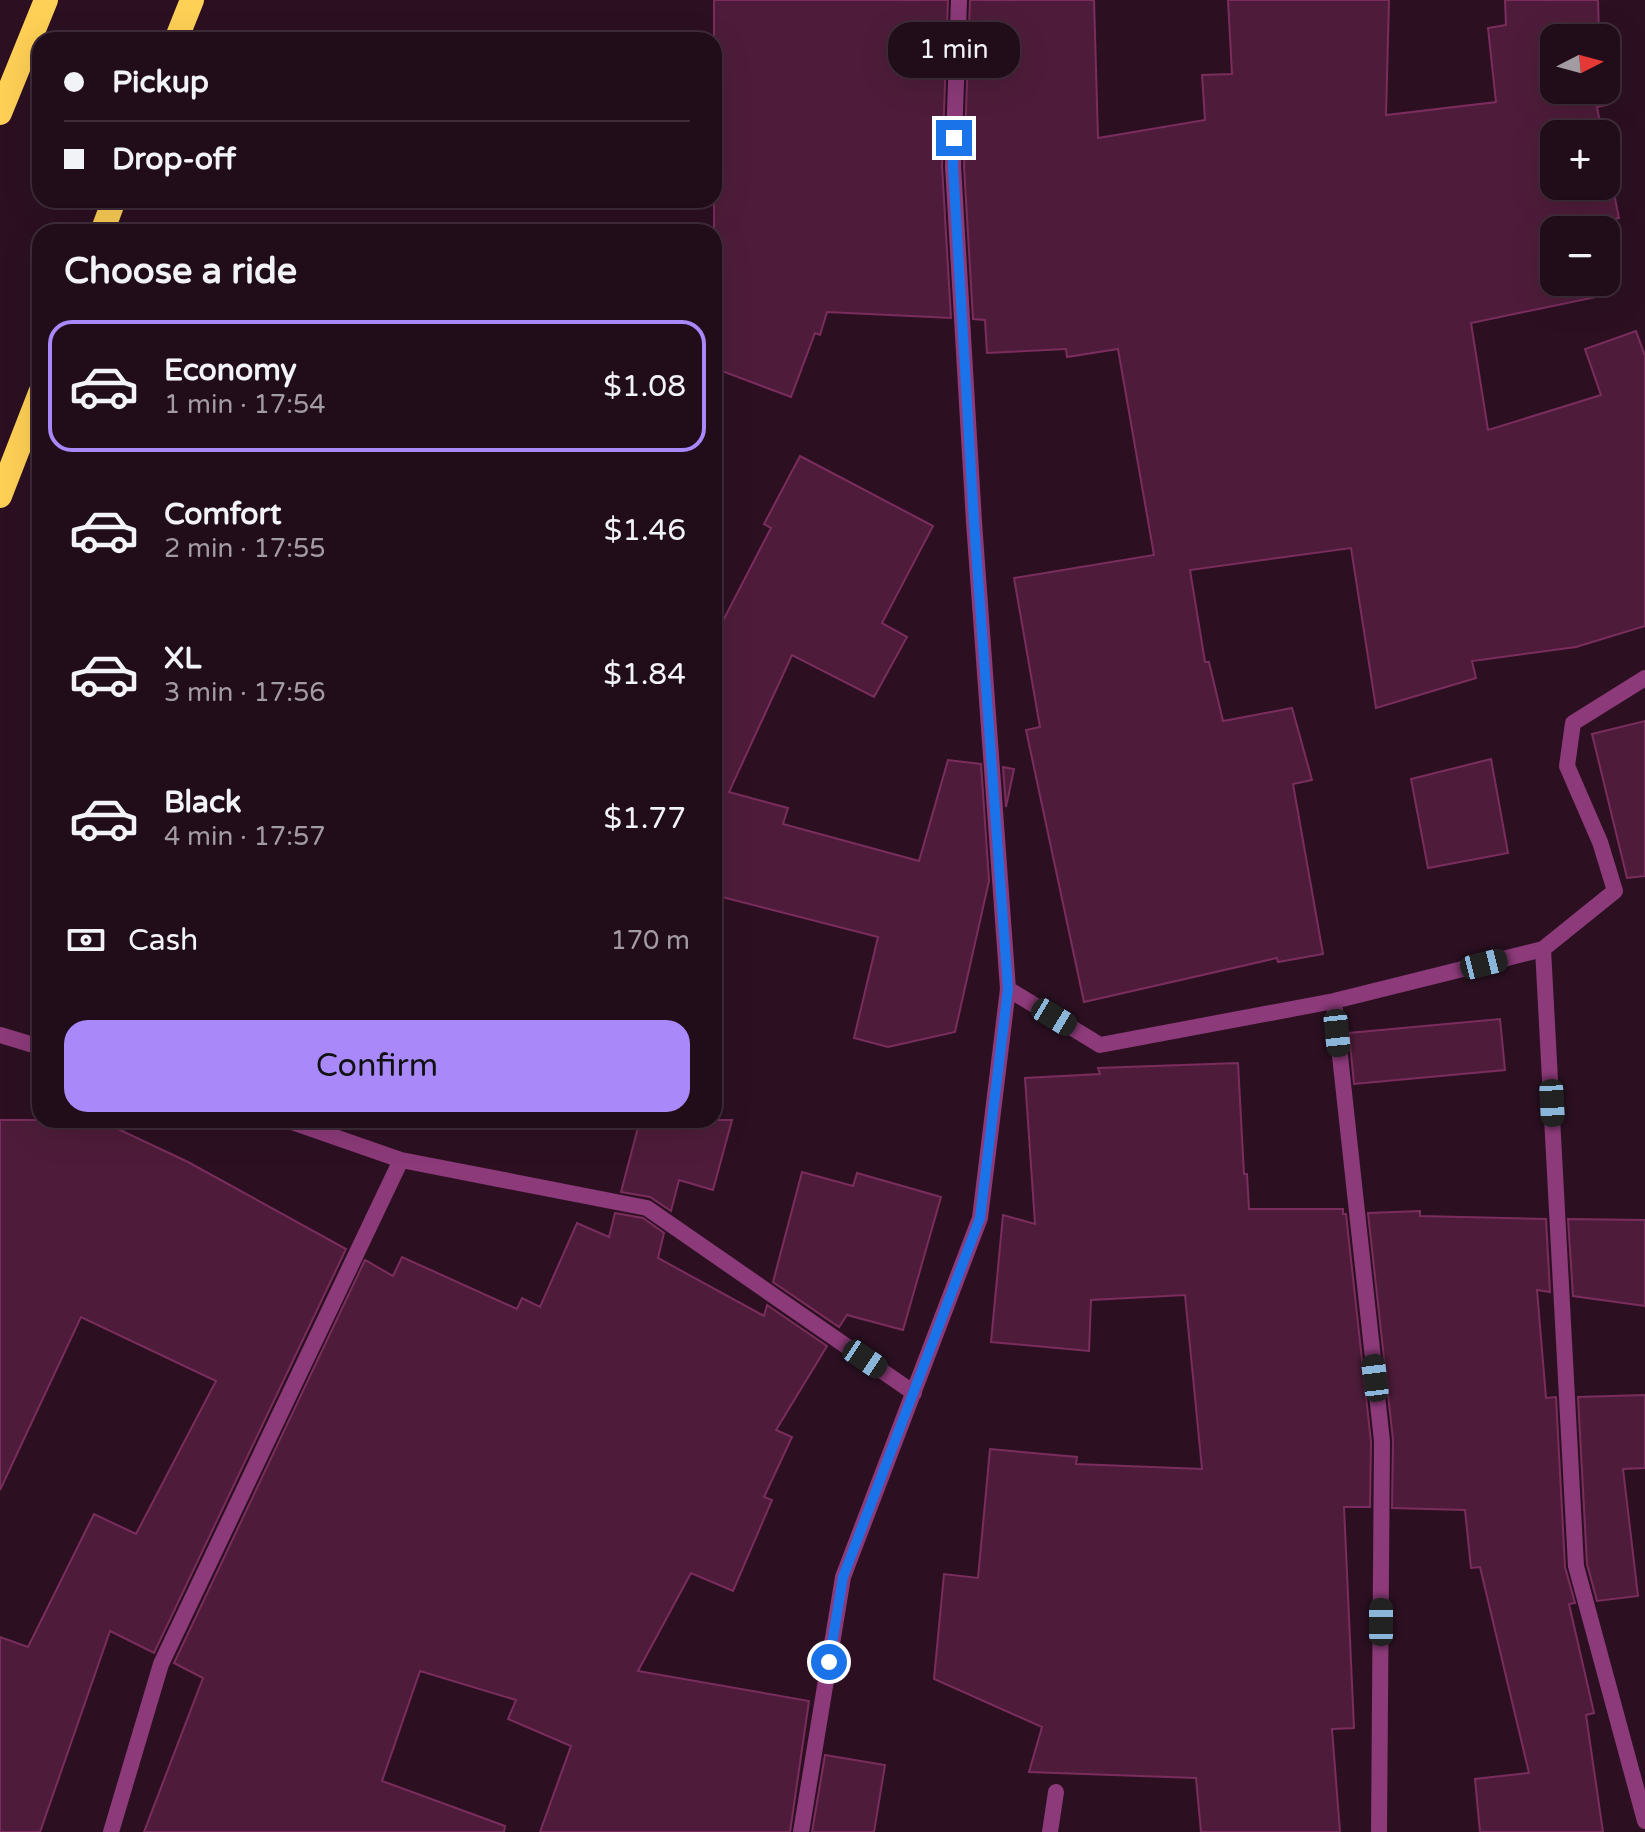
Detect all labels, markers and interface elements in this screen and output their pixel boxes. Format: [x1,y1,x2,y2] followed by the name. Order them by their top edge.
[888,22,1020,78] callout: 1 min
[1540,24,1620,104] north arrow
[1540,24,1620,296] map controls
[919,34,989,65] text: 1 min
[112,64,209,101] text: Pickup
[936,120,972,156] route end
[1540,120,1620,200] button: +
[112,141,236,178] text: Drop-off
[1540,216,1620,296] button: −
[64,250,297,293] text: Choose a ride
[68,350,140,422] icon: car
[164,352,297,389] text: Economy
[603,368,686,405] text: $1.08
[164,389,326,420] text: 1 min · 17:54
[68,494,140,566] icon: car
[164,496,282,533] text: Comfort
[604,512,686,549] text: $1.46
[164,533,326,564] text: 2 min · 17:55
[68,638,140,710] icon: car
[164,640,201,677] text: XL
[603,656,686,693] text: $1.84
[164,677,326,708] text: 3 min · 17:56
[68,782,140,854] icon: car
[164,784,241,821] text: Black
[604,800,686,837] text: $1.77
[164,821,326,852] text: 4 min · 17:57
[64,918,108,962] icon: cash
[128,922,198,959] text: Cash
[610,925,690,956] text: 170 m
[1458,947,1510,981] car
[1027,994,1081,1040] car
[1323,1008,1351,1058] car
[64,1020,690,1112] button: Confirm
[1539,1078,1565,1128] car
[838,1336,892,1382] car
[1360,1353,1390,1403] car
[1369,1598,1393,1646] car
[811,1644,847,1680] route start

